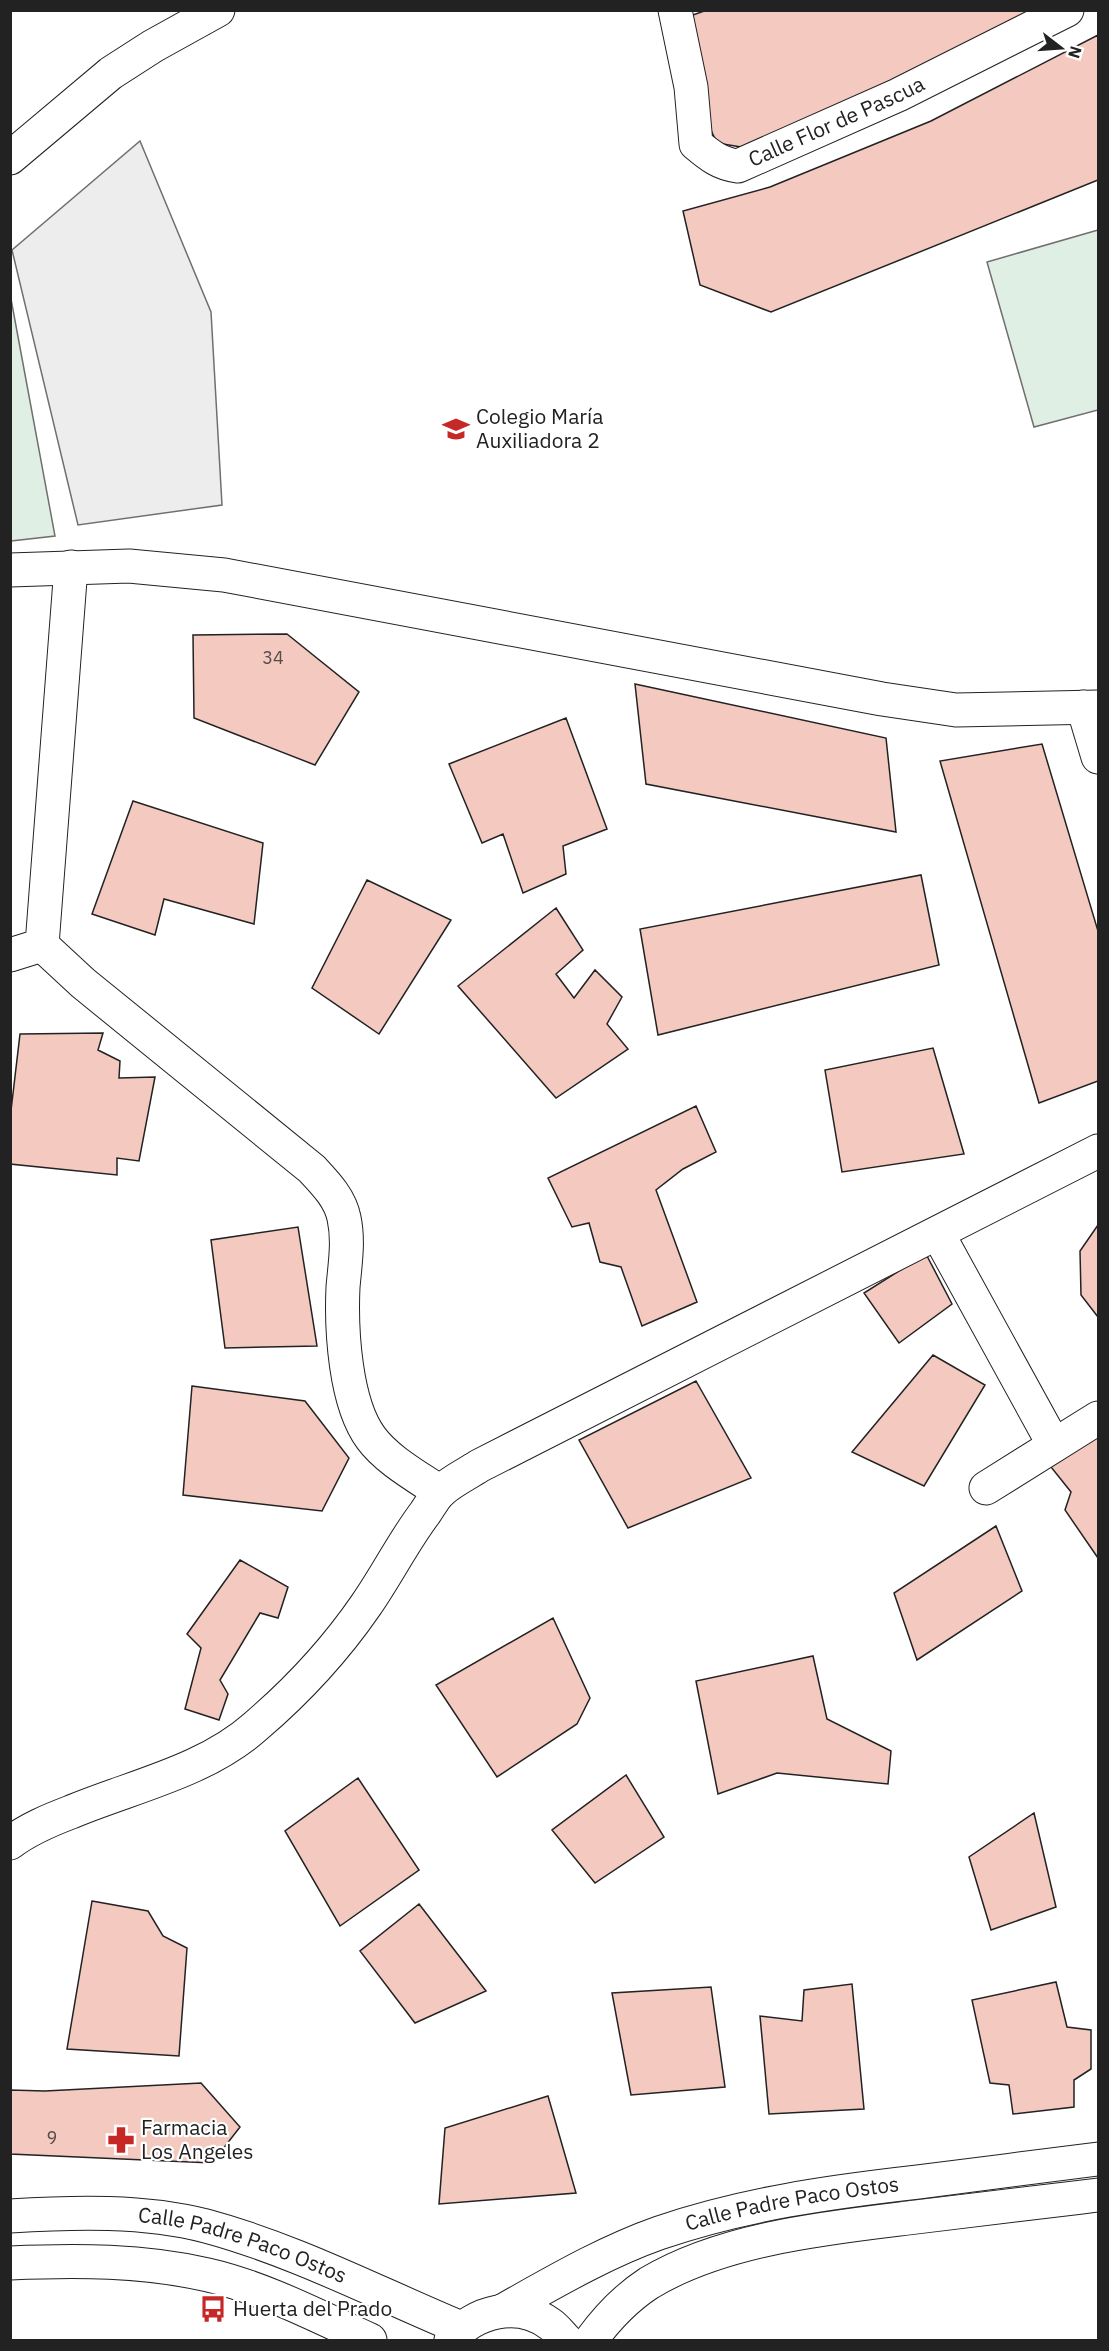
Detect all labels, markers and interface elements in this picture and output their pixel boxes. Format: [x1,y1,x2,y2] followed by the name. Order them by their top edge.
[1031,18,1091,78] north arrow
[1064,44,1087,61] text: N
[744,69,929,173] street label: Calle Flor de Pascua
[476,402,604,454] place label: Colegio María Auxiliadora 2
[441,414,471,444] school or university icon: Colegio María Auxiliadora 2
[262,646,284,669] house number: 34
[141,2113,254,2165] place label: Farmacia Los Angeles
[106,2125,136,2155] pharmacy icon: Farmacia Los Angeles
[47,2126,57,2149] house number: 9
[681,2169,900,2237] street label: Calle Padre Paco Ostos
[137,2200,351,2289] street label: Calle Padre Paco Ostos
[198,2294,228,2324] bus stop icon: Huerta del Prado
[233,2294,392,2322] place label: Huerta del Prado

